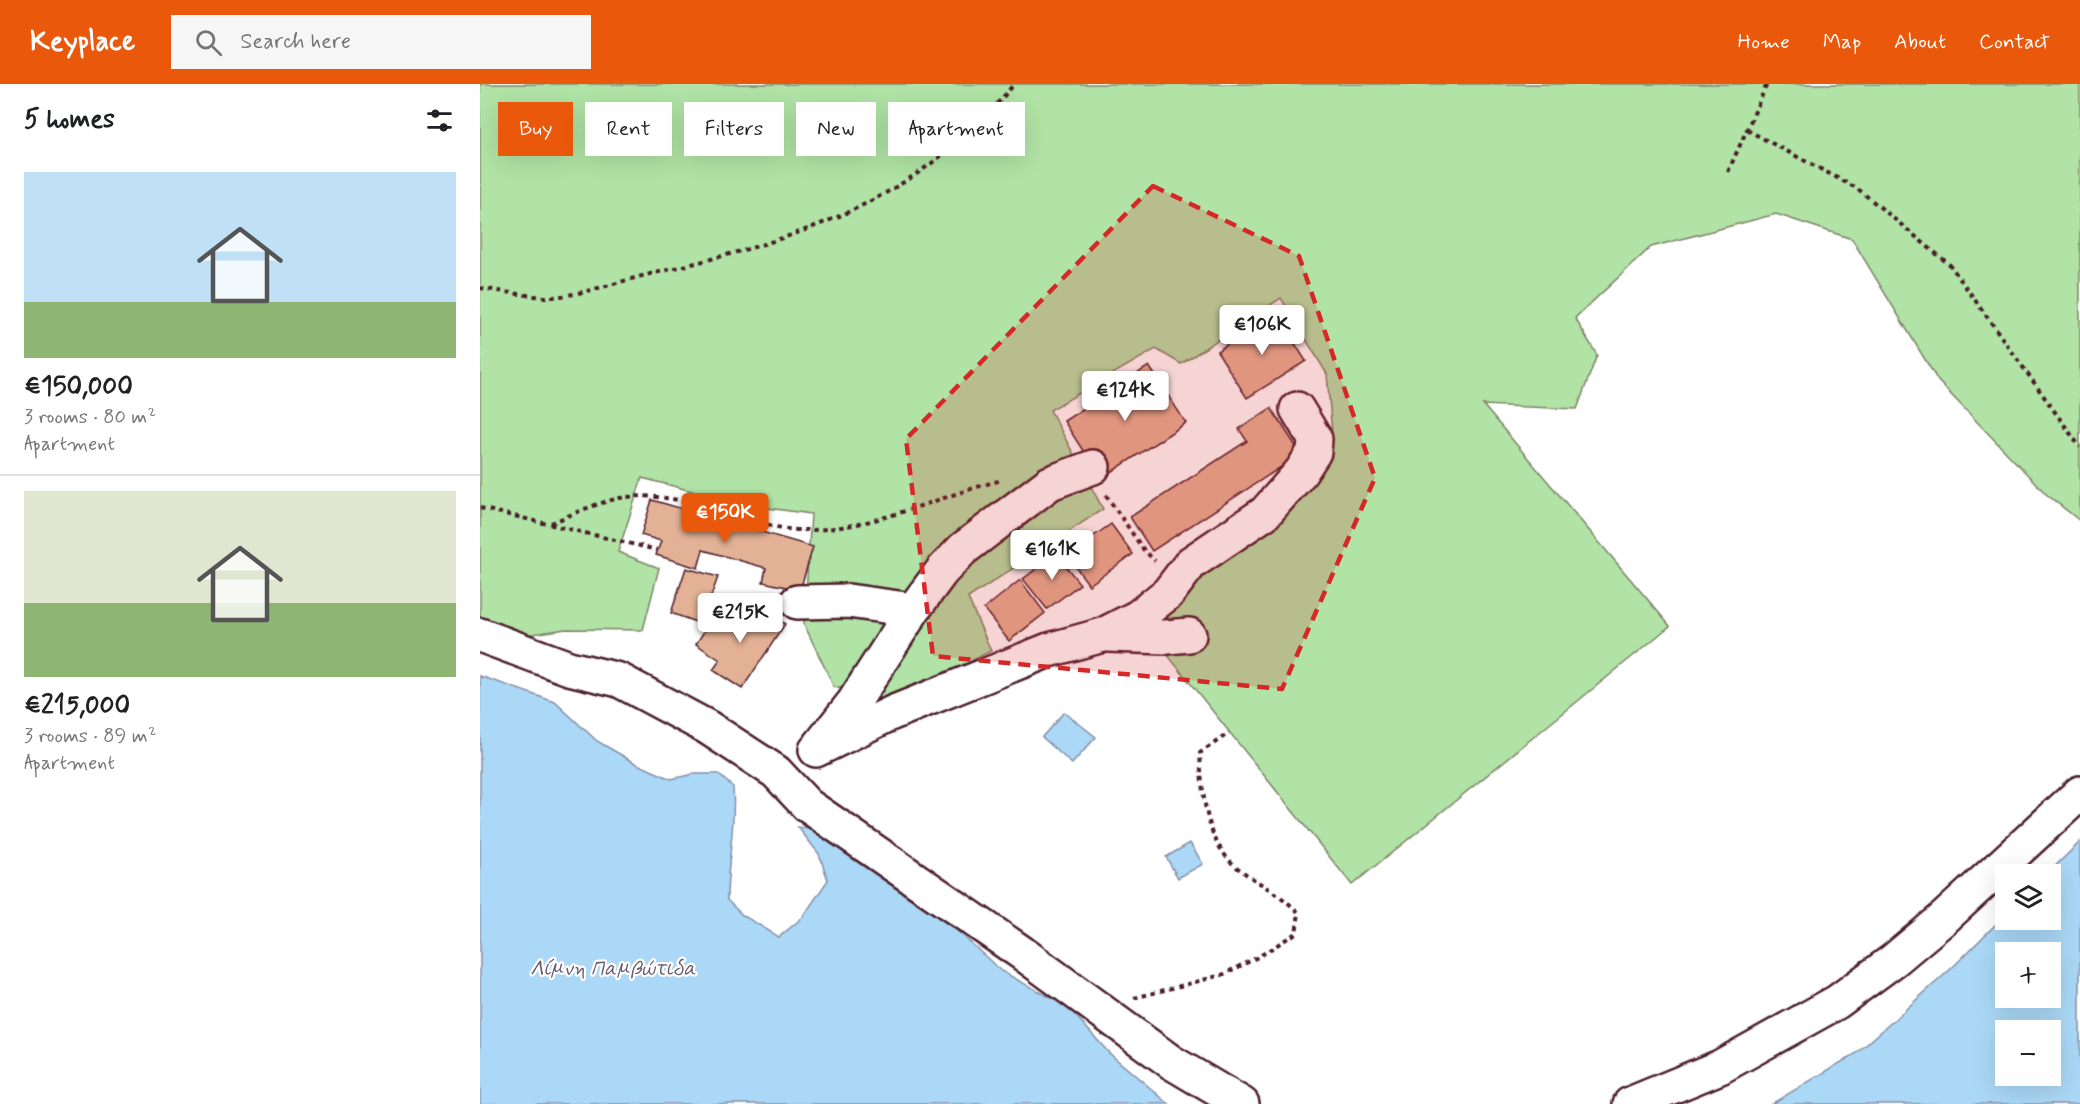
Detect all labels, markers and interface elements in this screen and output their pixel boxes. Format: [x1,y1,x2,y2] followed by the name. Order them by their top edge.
[171,15,591,69] search box
[30,24,135,61] text: Keyplace
[192,26,225,59] icon: search
[240,28,351,56] text: Search here
[1738,28,1790,56] text: Home
[1823,28,1861,56] text: Map
[1894,28,1946,56] text: About
[1979,28,2050,56] text: Contact
[498,102,573,156] chip: Buy
[585,102,672,156] chip: Rent
[684,102,784,156] chip: Filters
[796,102,876,156] chip: New
[888,102,1025,156] chip: Apartment
[24,103,115,137] text: 5 homes
[423,104,456,137] icon: filters
[186,211,294,319] icon: home
[1220,305,1304,356] pin: €106K
[1233,311,1291,338] text: €106K
[24,370,133,404] text: €150,000
[1083,371,1167,422] pin: €124K
[1096,377,1154,404] text: €124K
[24,404,156,431] text: 3 rooms · 80 m²
[24,431,115,458] text: Apartment
[683,493,767,544] pin: €150K
[696,499,754,526] text: €150K
[186,530,294,638] icon: home
[1010,530,1094,581] pin: €161K
[1024,536,1080,563] text: €161K
[698,593,782,644] pin: €215K
[712,599,768,626] text: €215K
[24,689,130,723] text: €215,000
[24,723,157,750] text: 3 rooms · 89 m²
[24,750,115,777] text: Apartment
[1995,864,2061,1086] map controls
[1995,864,2061,930] button: layers
[1995,942,2061,1008] button: +
[530,956,696,983] water label: Λίμνη Παμβώτιδα
[1995,1020,2061,1086] button: −

